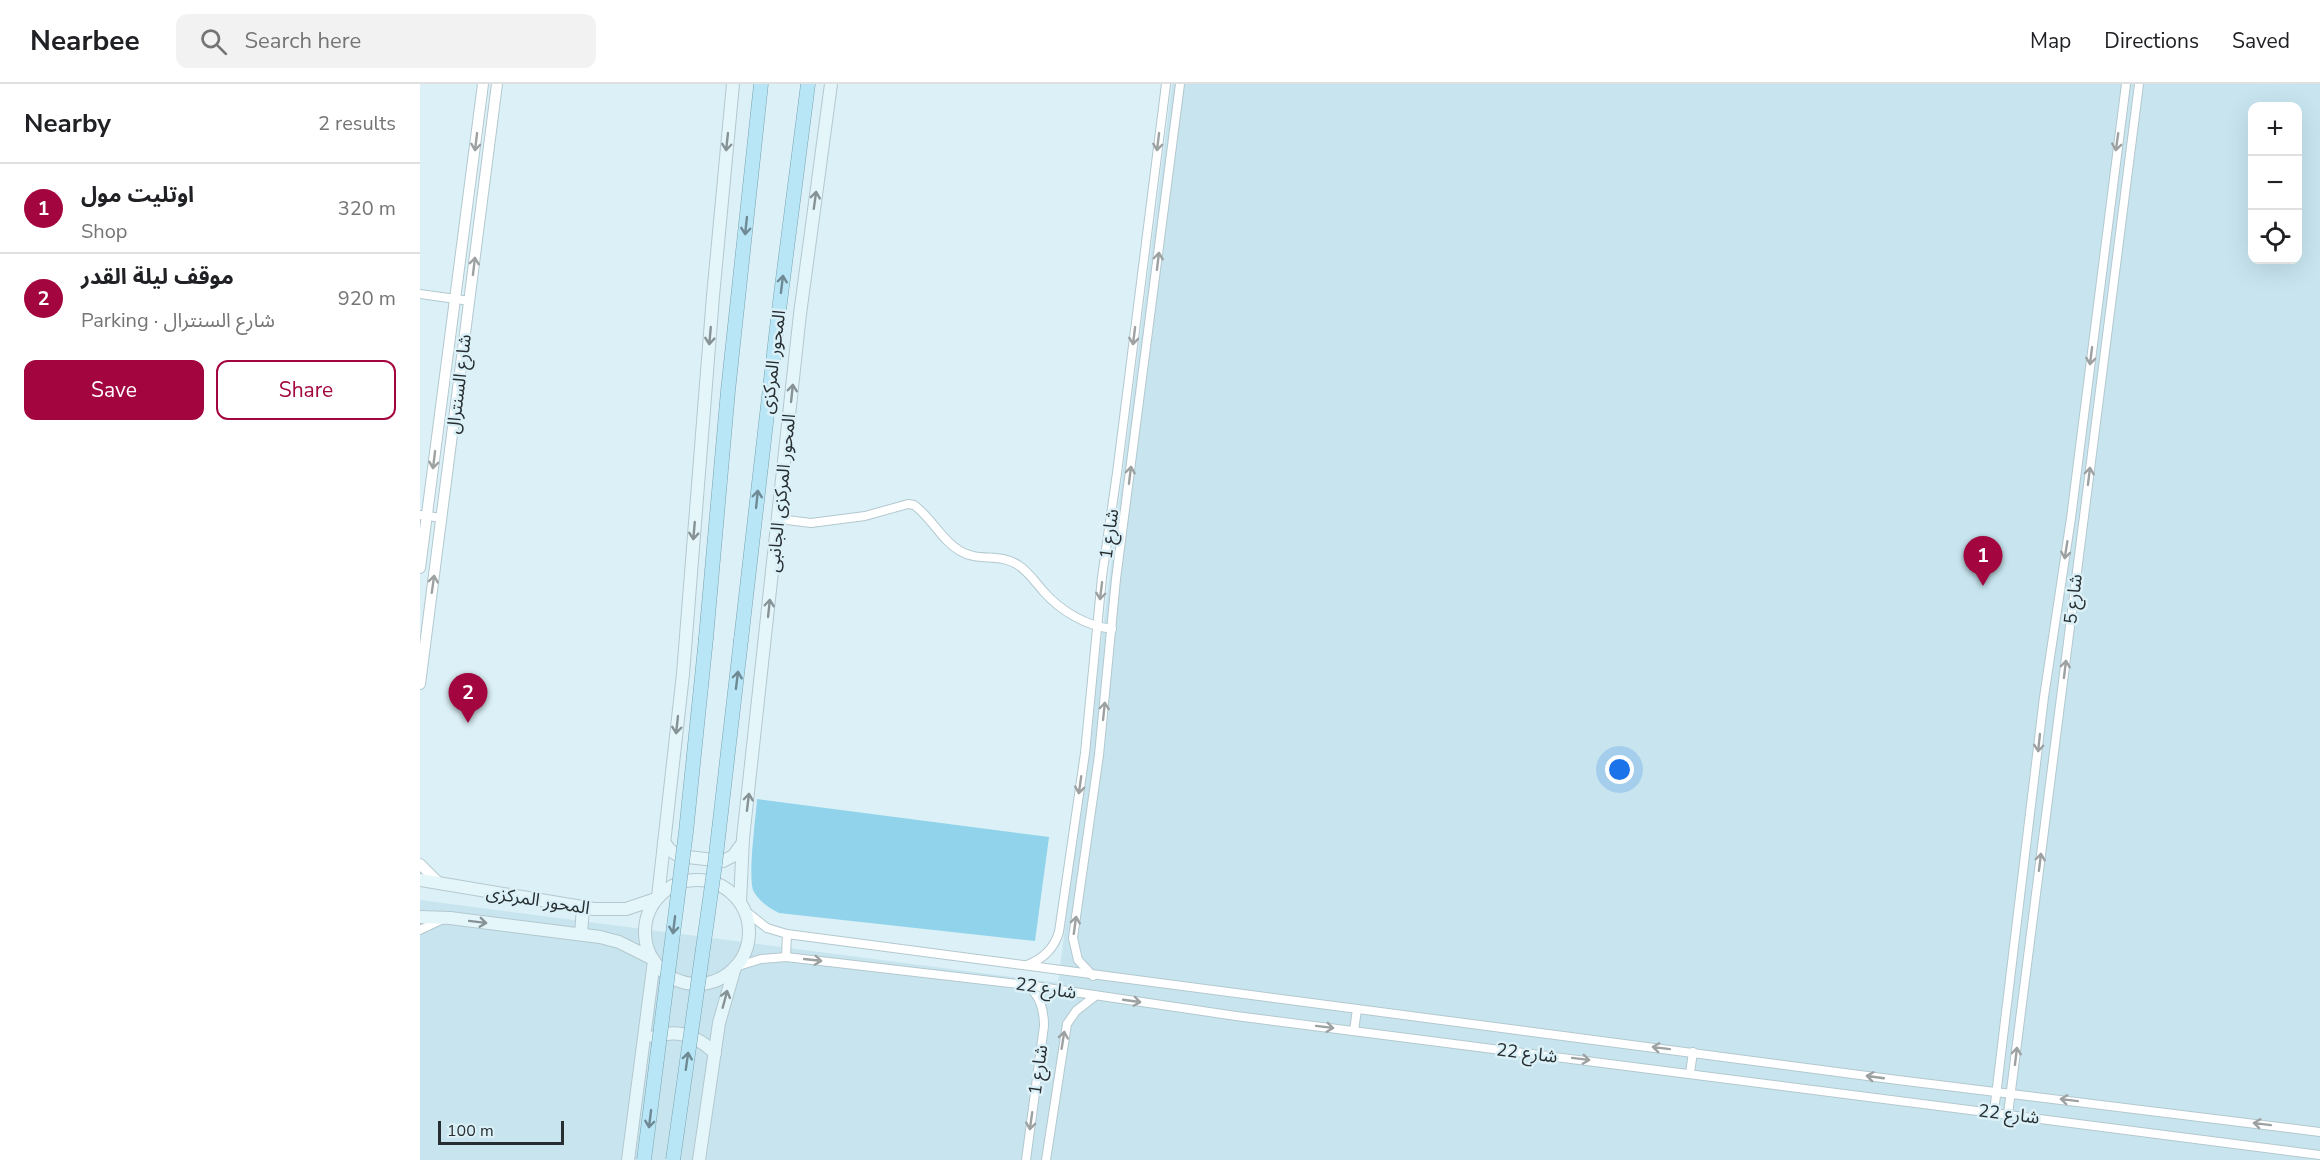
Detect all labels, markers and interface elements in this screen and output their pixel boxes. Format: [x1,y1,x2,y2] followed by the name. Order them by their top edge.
[176,14,596,68] search box
[30,22,140,60] text: Nearbee
[197,25,230,58] icon: search
[245,26,361,56] text: Search here
[2030,27,2071,55] text: Map
[2104,27,2199,55] text: Directions
[2232,27,2290,55] text: Saved
[2248,102,2302,264] map controls
[2248,102,2302,156] button: +
[24,106,111,141] text: Nearby
[318,110,396,137] text: 2 results
[2112,131,2123,151] one-way arrow
[470,132,481,151] one-way arrow
[721,132,732,152] one-way arrow
[1153,132,1164,151] one-way arrow
[2248,156,2302,210] button: −
[81,180,194,210] text: اوتليت مول
[810,190,821,210] one-way arrow
[38,195,50,222] text: 1
[338,195,396,222] text: 320 m
[2248,210,2302,264] button: locate
[740,215,751,235] one-way arrow
[81,218,127,245] text: Shop
[1153,252,1164,271] one-way arrow
[469,257,480,276] one-way arrow
[81,262,234,292] text: موقف ليلة القدر
[777,275,788,295] one-way arrow
[38,285,50,312] text: 2
[338,285,396,312] text: 920 m
[81,307,275,334] text: Parking · شارع السنترال
[755,309,791,415] street label: المحور المركزى
[1129,325,1140,345] one-way arrow
[704,326,715,346] one-way arrow
[441,333,479,436] street label: شارع السنترال
[2085,346,2096,366] one-way arrow
[24,360,204,420] button: Save
[216,360,396,420] button: Share
[787,384,798,404] one-way arrow
[761,413,801,573] street label: المحور المركزى الجانبى
[428,450,439,470] one-way arrow
[1125,466,1136,486] one-way arrow
[2084,466,2095,486] one-way arrow
[752,489,763,509] one-way arrow
[1094,507,1126,561] street label: شارع 1
[688,520,699,540] one-way arrow
[1964,536,2002,586] pin: 1
[2060,539,2071,559] one-way arrow
[2058,572,2090,626] street label: شارع 5
[428,575,439,595] one-way arrow
[1095,581,1106,601] one-way arrow
[764,599,775,618] one-way arrow
[2059,660,2070,679] one-way arrow
[732,670,743,690] one-way arrow
[448,674,488,723] pin: 2
[1099,701,1110,721] one-way arrow
[671,715,682,734] one-way arrow
[2033,732,2044,752] one-way arrow
[1605,755,1634,784] your location
[1075,775,1086,795] one-way arrow
[742,792,753,812] one-way arrow
[2035,853,2046,873] one-way arrow
[484,880,592,920] street label: المحور المركزى
[669,915,680,935] one-way arrow
[1070,915,1081,935] one-way arrow
[468,916,488,927] one-way arrow
[803,955,823,966] one-way arrow
[1014,971,1078,1007] street label: شارع 22
[720,990,732,1009] one-way arrow
[1121,996,1141,1007] one-way arrow
[1314,1022,1334,1033] one-way arrow
[1058,1030,1069,1050] one-way arrow
[1495,1037,1559,1071] street label: شارع 22
[1651,1042,1671,1053] one-way arrow
[1023,1043,1055,1097] street label: شارع 1
[2010,1047,2021,1066] one-way arrow
[681,1051,692,1071] one-way arrow
[1570,1054,1590,1065] one-way arrow
[1866,1071,1885,1082] one-way arrow
[2059,1094,2079,1105] one-way arrow
[1977,1098,2041,1132] street label: شارع 22
[644,1108,655,1128] one-way arrow
[1026,1110,1037,1130] one-way arrow
[438,1118,564,1146] scale bar
[2253,1119,2272,1130] one-way arrow
[447,1120,494,1142] text: 100 m

